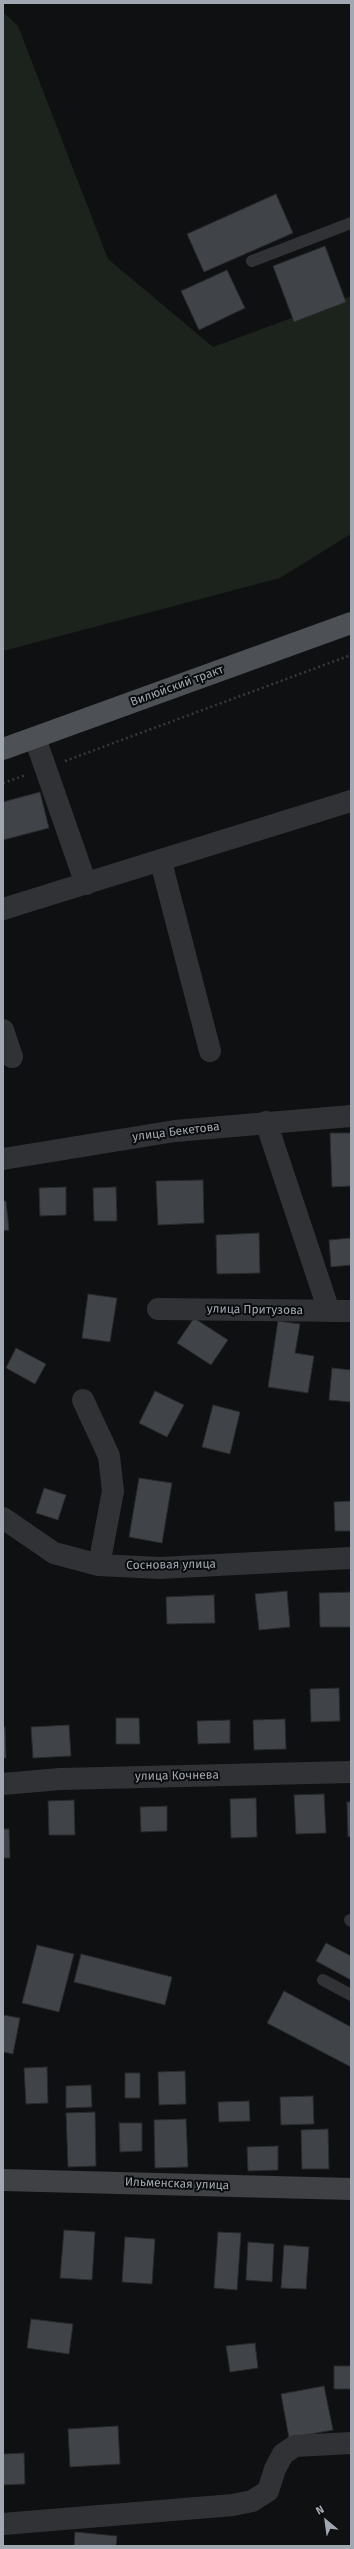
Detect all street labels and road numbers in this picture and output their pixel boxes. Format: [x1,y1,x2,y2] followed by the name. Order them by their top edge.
[128,662,226,710] street label: Вилюйский тракт
[132,1120,220,1144] street label: улица Бекетова
[207,1302,303,1318] street label: улица Притузова
[126,1557,216,1573] street label: Сосновая улица
[135,1768,219,1784] street label: улица Кочнева
[125,2175,229,2193] street label: Ильменская улица

